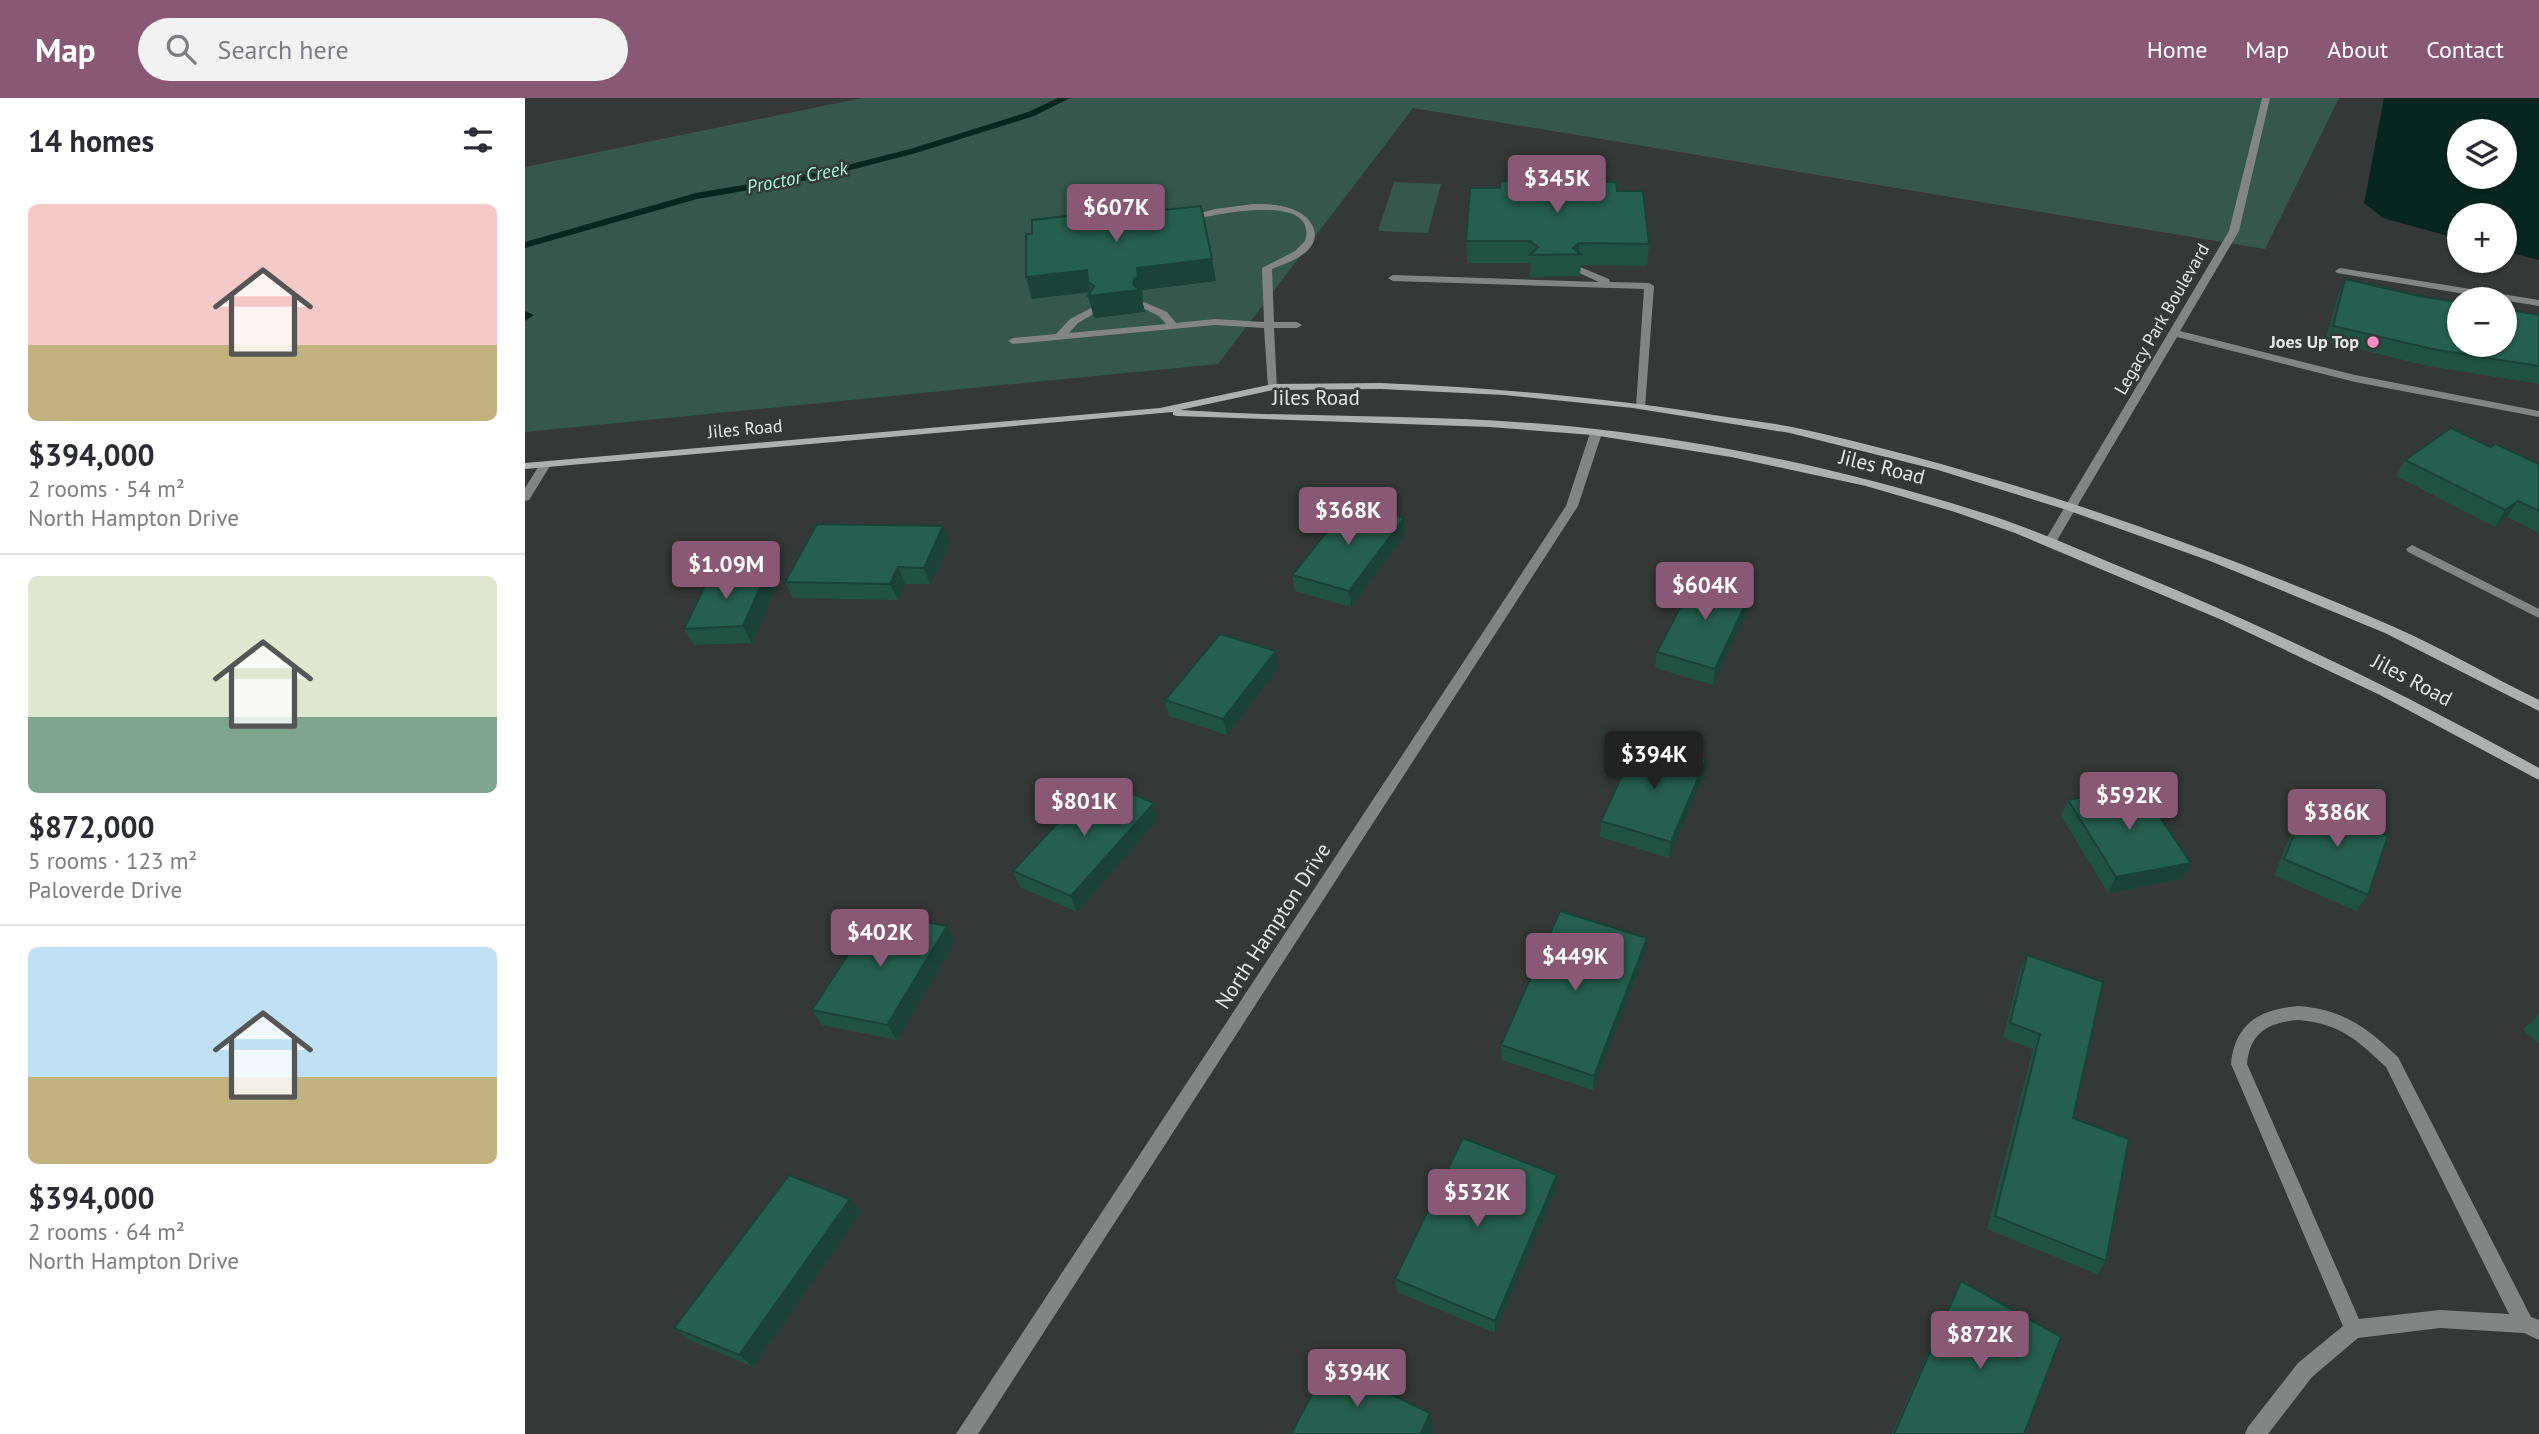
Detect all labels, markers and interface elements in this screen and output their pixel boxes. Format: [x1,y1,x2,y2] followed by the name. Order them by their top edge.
[138,18,628,81] search box
[35,28,96,71] text: Map
[162,30,200,68] icon: search
[218,33,349,66] text: Search here
[2147,34,2207,65] text: Home
[2245,34,2289,65] text: Map
[2327,34,2388,65] text: About
[2426,34,2504,65] text: Contact
[2447,119,2517,357] map controls
[2447,119,2517,189] button: layers
[28,121,154,160] text: 14 homes
[459,121,497,159] icon: filters
[744,155,851,199] water label: Proctor Creek
[1508,156,1606,215] pin: $345K
[1524,163,1590,192] text: $345K
[1067,184,1165,244] pin: $607K
[1083,192,1149,221] text: $607K
[2447,203,2517,273] button: +
[2109,239,2214,398] street label: Legacy Park Boulevard
[200,249,326,375] icon: home
[2447,287,2517,357] button: −
[2269,330,2359,353] place label: Joes Up Top
[2365,334,2381,350] marker: Joes Up Top
[1271,384,1360,411] street label: Jiles Road
[706,414,783,443] street label: Jiles Road
[28,435,155,474] text: $394,000
[1835,443,1928,490] street label: Jiles Road
[28,474,185,503] text: 2 rooms · 54 m²
[1299,488,1397,547] pin: $368K
[1315,495,1381,524] text: $368K
[28,503,239,532] text: North Hampton Drive
[669,542,783,601] pin: $1.09M
[688,549,764,578] text: $1.09M
[1656,562,1754,622] pin: $604K
[1672,570,1738,599] text: $604K
[200,621,326,747] icon: home
[2366,647,2457,712] street label: Jiles Road
[1605,732,1703,791] pin: $394K
[1621,739,1687,768] text: $394K
[2080,772,2178,832] pin: $592K
[1035,778,1133,838] pin: $801K
[2096,780,2162,809] text: $592K
[1051,786,1117,815] text: $801K
[2288,790,2386,849] pin: $386K
[2304,797,2370,826] text: $386K
[28,807,155,846] text: $872,000
[1209,838,1336,1014] street label: North Hampton Drive
[28,846,197,875] text: 5 rooms · 123 m²
[28,875,182,904] text: Paloverde Drive
[831,910,929,969] pin: $402K
[847,917,913,946] text: $402K
[1526,934,1624,993] pin: $449K
[1542,941,1608,970] text: $449K
[200,992,326,1118] icon: home
[1428,1170,1526,1229] pin: $532K
[1444,1177,1510,1206] text: $532K
[28,1178,155,1217] text: $394,000
[28,1217,185,1246] text: 2 rooms · 64 m²
[28,1246,239,1275] text: North Hampton Drive
[1931,1312,2029,1371] pin: $872K
[1947,1319,2013,1348] text: $872K
[1308,1350,1406,1409] pin: $394K
[1324,1357,1390,1386] text: $394K

